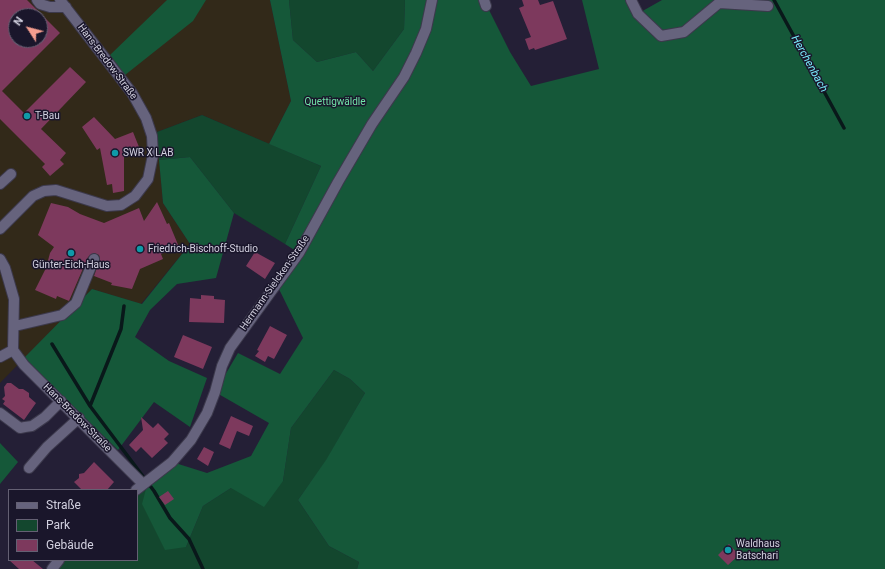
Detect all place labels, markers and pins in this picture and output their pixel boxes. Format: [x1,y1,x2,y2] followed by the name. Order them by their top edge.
[35,110,60,122] place label: T-Bau
[22,111,32,121] marker: T-Bau
[123,147,173,159] place label: SWR X LAB
[110,148,120,158] marker: SWR X LAB
[148,243,258,255] place label: Friedrich-Bischoff-Studio
[135,244,145,254] marker: Friedrich-Bischoff-Studio
[66,248,76,258] marker: Günter-Eich-Haus
[32,259,110,271] place label: Günter-Eich-Haus
[736,538,780,562] place label: Waldhaus Batschari
[723,545,733,555] marker: Waldhaus Batschari

